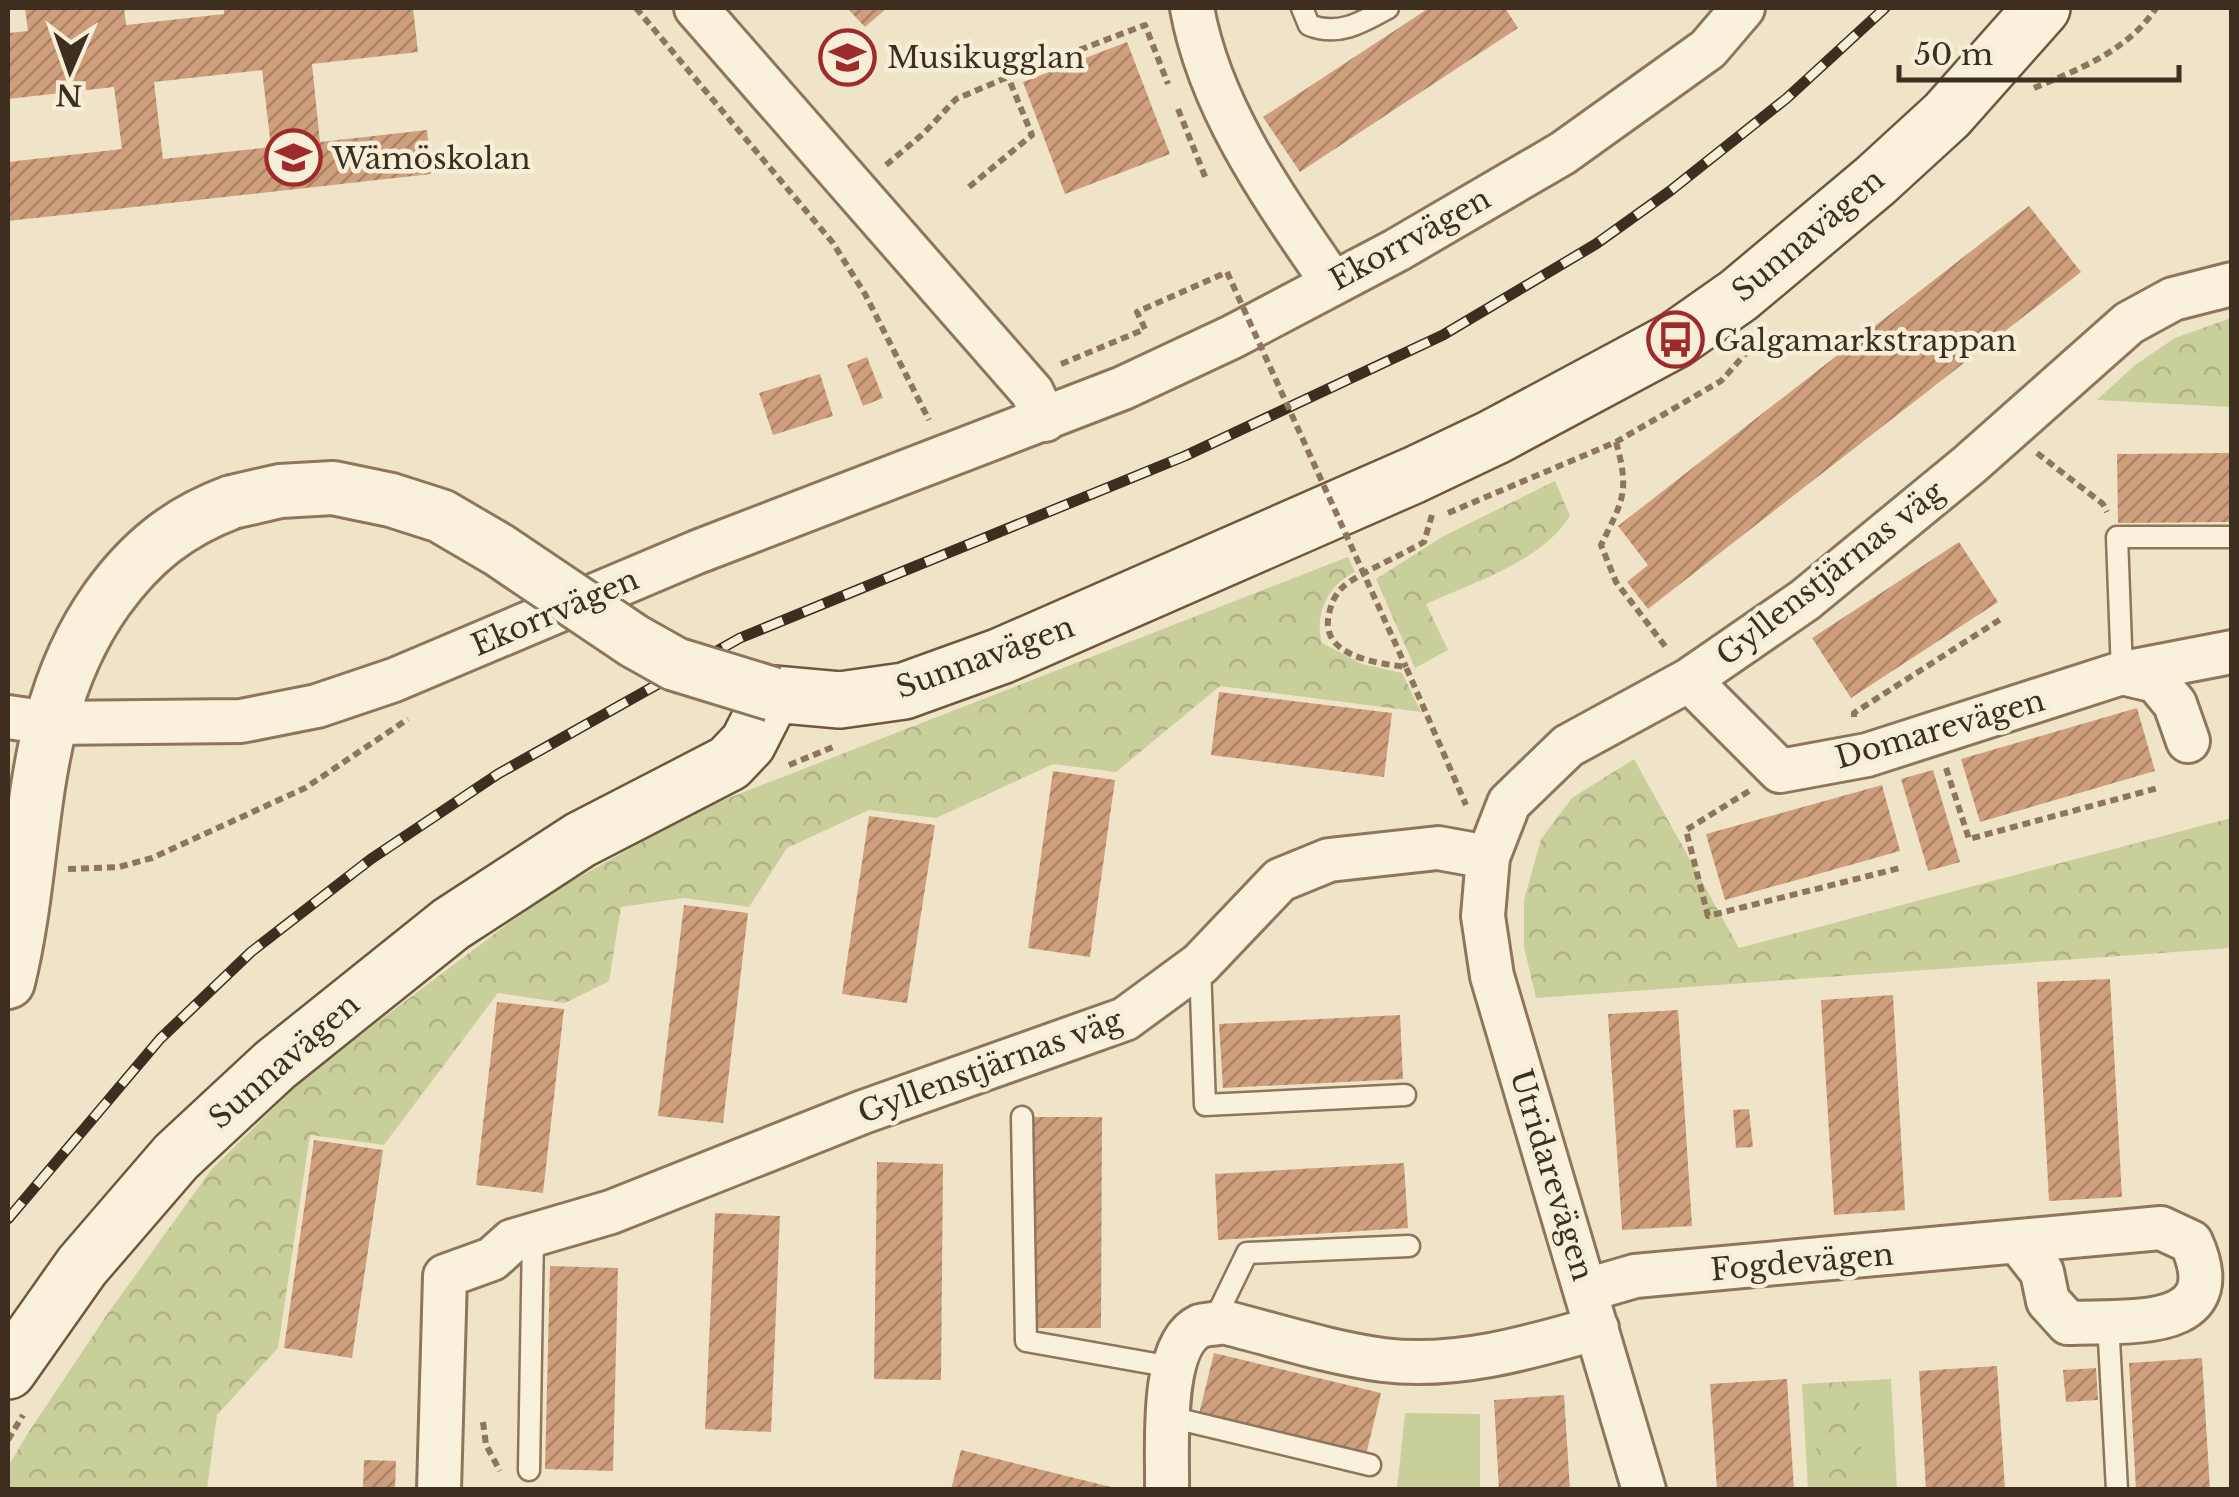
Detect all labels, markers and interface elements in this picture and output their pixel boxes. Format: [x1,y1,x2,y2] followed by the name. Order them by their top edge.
[20,20,120,120] north arrow
[1899,20,2179,82] scale bar
[818,27,878,87] school or university icon: Musikugglan
[1914,36,1993,73] text: 50 m
[887,39,1085,76] place label: Musikugglan
[55,77,83,112] text: N
[263,128,323,188] school or university icon: Wämöskolan
[331,140,531,177] place label: Wämöskolan
[1724,161,1892,309] street label: Sunnavägen
[1323,180,1497,298] street label: Ekorrvägen
[1645,310,1705,370] bus stop icon: Galgamarkstrappan
[1714,322,2017,359] place label: Galgamarkstrappan
[1709,472,1952,673] street label: Gyllenstjärnas väg
[466,560,644,664] street label: Ekorrvägen
[891,608,1079,706] street label: Sunnavägen
[1831,681,2049,777] street label: Domarevägen
[201,986,367,1136] street label: Sunnavägen
[853,1001,1128,1131] street label: Gyllenstjärnas väg
[1502,1065,1602,1285] street label: Utridarevägen
[1709,1236,1895,1288] street label: Fogdevägen

